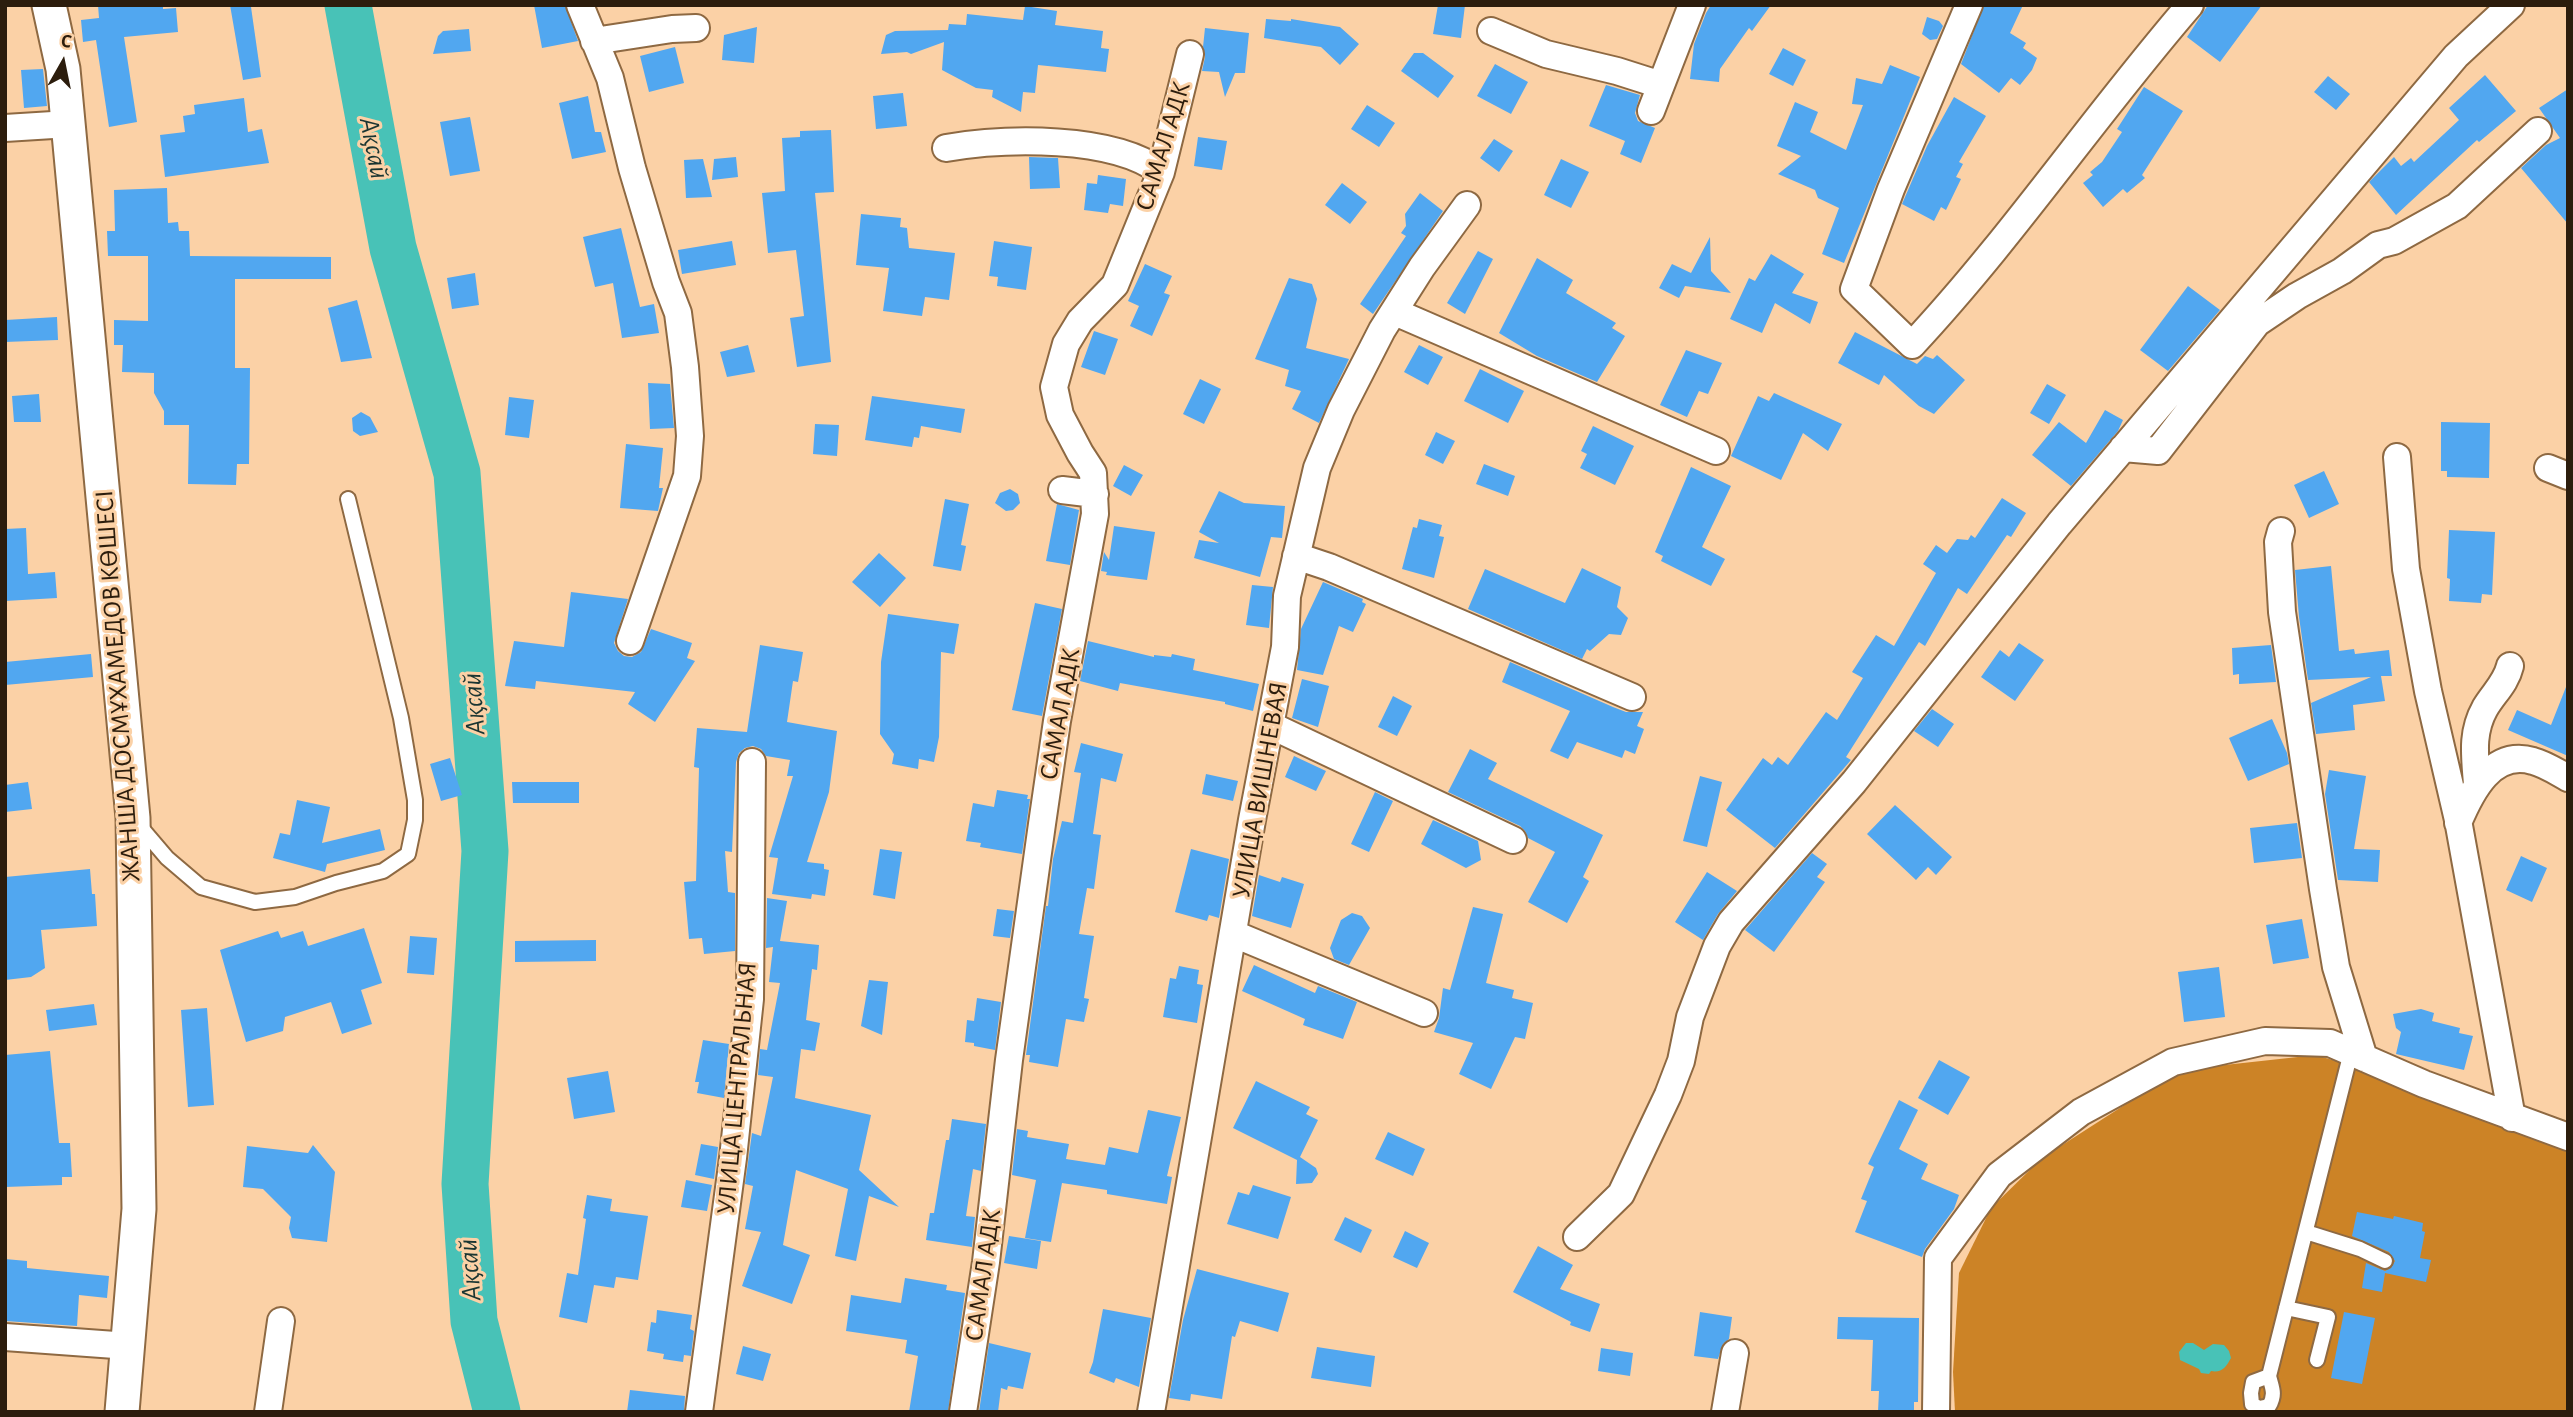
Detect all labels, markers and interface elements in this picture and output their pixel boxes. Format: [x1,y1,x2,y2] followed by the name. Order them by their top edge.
[28,28,98,98] north arrow
[60,32,73,52] text: С
[1129,78,1197,214] street label: САМАЛ АДК
[352,114,396,182] water label: Ақсай
[89,489,147,883] street label: ЖАНША ДОСМҰХАМЕДОВ КӨШЕСІ
[1033,646,1087,782] street label: САМАЛ АДК
[455,672,493,736] water label: Ақсай
[1226,679,1294,901] street label: УЛИЦА ВИШНЕВАЯ
[710,961,764,1215] street label: УЛИЦА ЦЕНТРАЛЬНАЯ
[958,1207,1008,1343] street label: САМАЛ АДК
[451,1238,489,1302] water label: Ақсай

